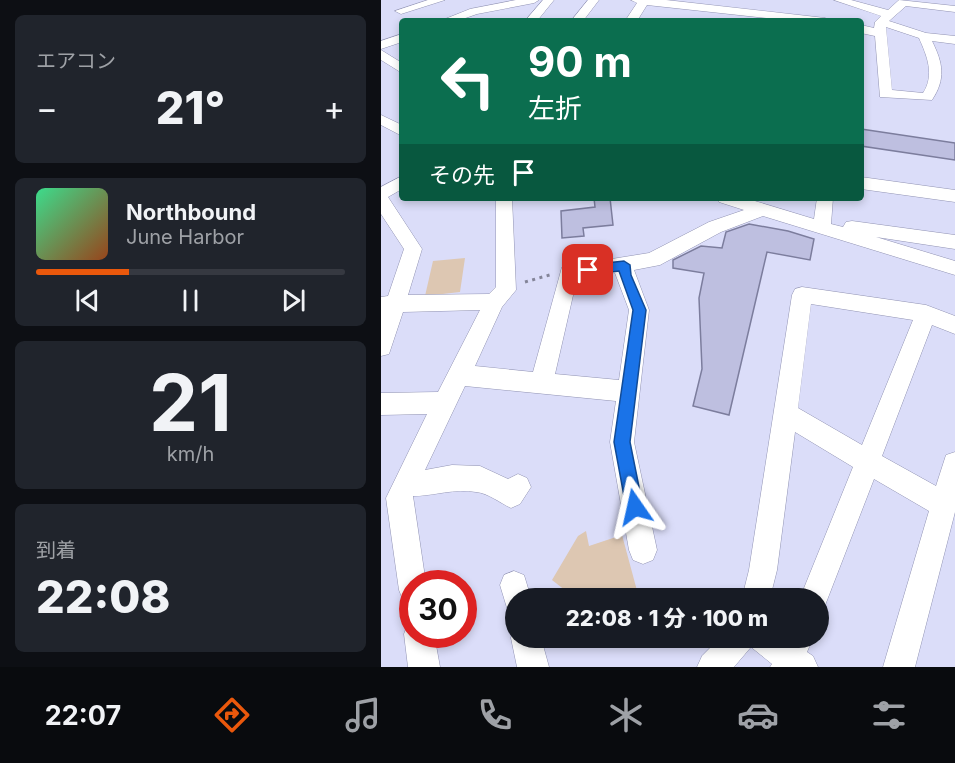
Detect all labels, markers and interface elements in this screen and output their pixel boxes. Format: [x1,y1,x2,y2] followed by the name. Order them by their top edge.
[528,36,632,87] text: 90 m
[429,42,507,120] icon: left
[36,49,116,73] text: エアコン
[156,80,225,135] text: 21°
[36,88,58,128] text: −
[323,88,345,128] text: +
[528,92,582,125] text: 左折
[507,156,540,189] icon: arrive
[429,162,495,188] text: その先
[126,199,256,225] text: Northbound
[126,225,244,249] text: June Harbor
[562,244,613,295] pin
[571,253,604,286] icon: arrive
[71,284,104,317] icon: previous
[174,284,207,317] icon: pause
[277,284,310,317] icon: next
[149,355,232,450] text: 21
[167,442,214,466] text: km/h
[603,475,667,539] position arrow
[36,538,76,562] text: 到着
[36,569,170,624] text: 22:08
[399,570,477,648] speed limit sign: 30
[566,605,768,631] text: 22:08 · 1 分 · 100 m
[211,694,253,736] icon: directions
[342,694,384,736] icon: music
[474,694,516,736] icon: phone
[605,694,647,736] icon: climate
[737,694,779,736] icon: car
[868,694,910,736] icon: filters
[45,699,121,732] text: 22:07

